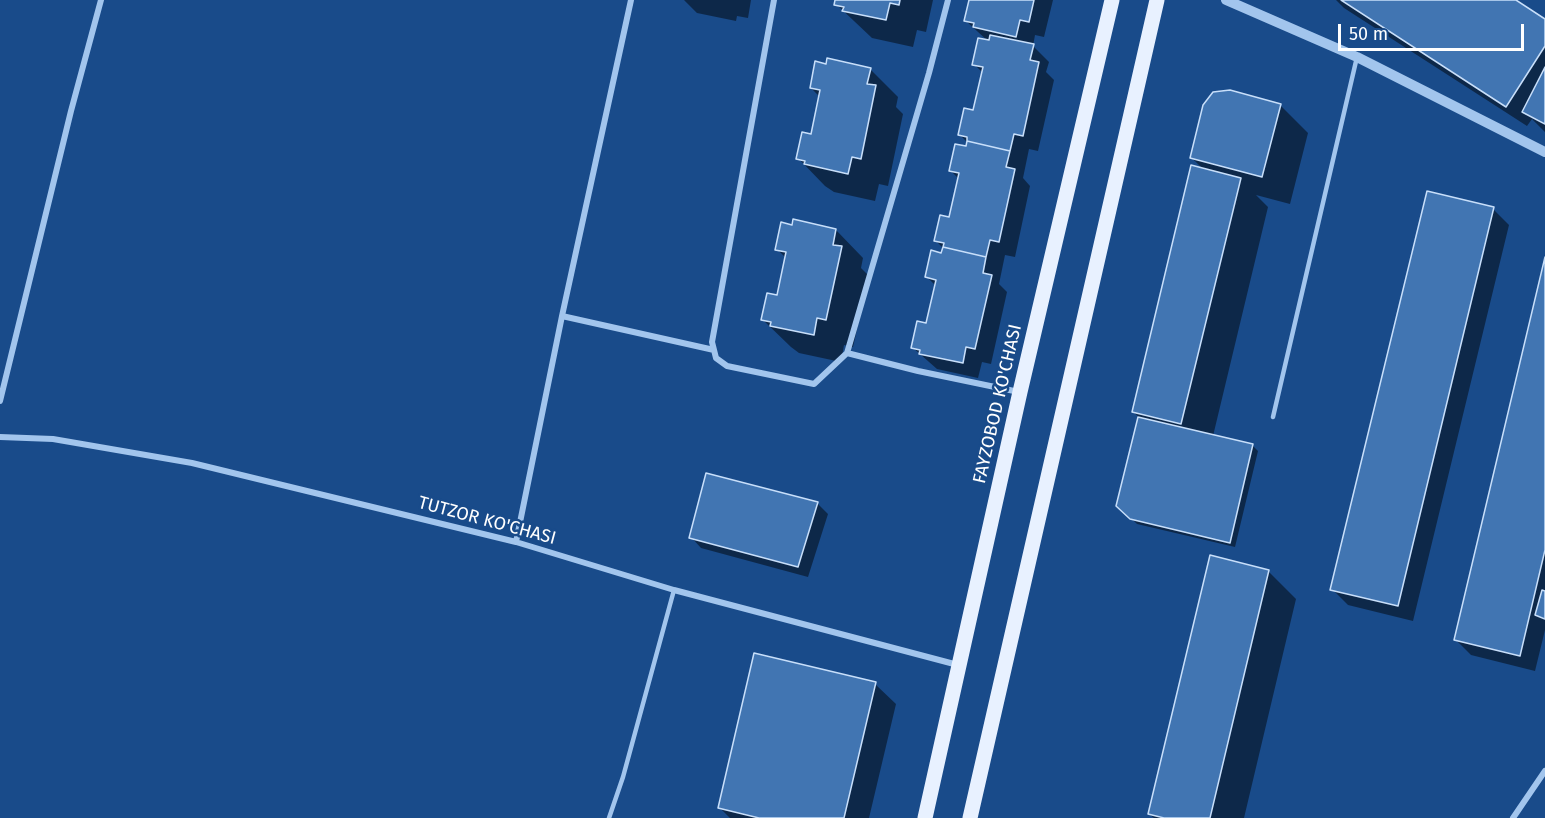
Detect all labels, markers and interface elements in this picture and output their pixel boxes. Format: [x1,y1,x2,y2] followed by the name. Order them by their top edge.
[1341,12,1527,50] scale bar
[1349,23,1388,45] text: 50 m
[969,322,1027,486] street label: FAYZOBOD KO'CHASI
[416,492,558,550] street label: TUTZOR KO'CHASI

